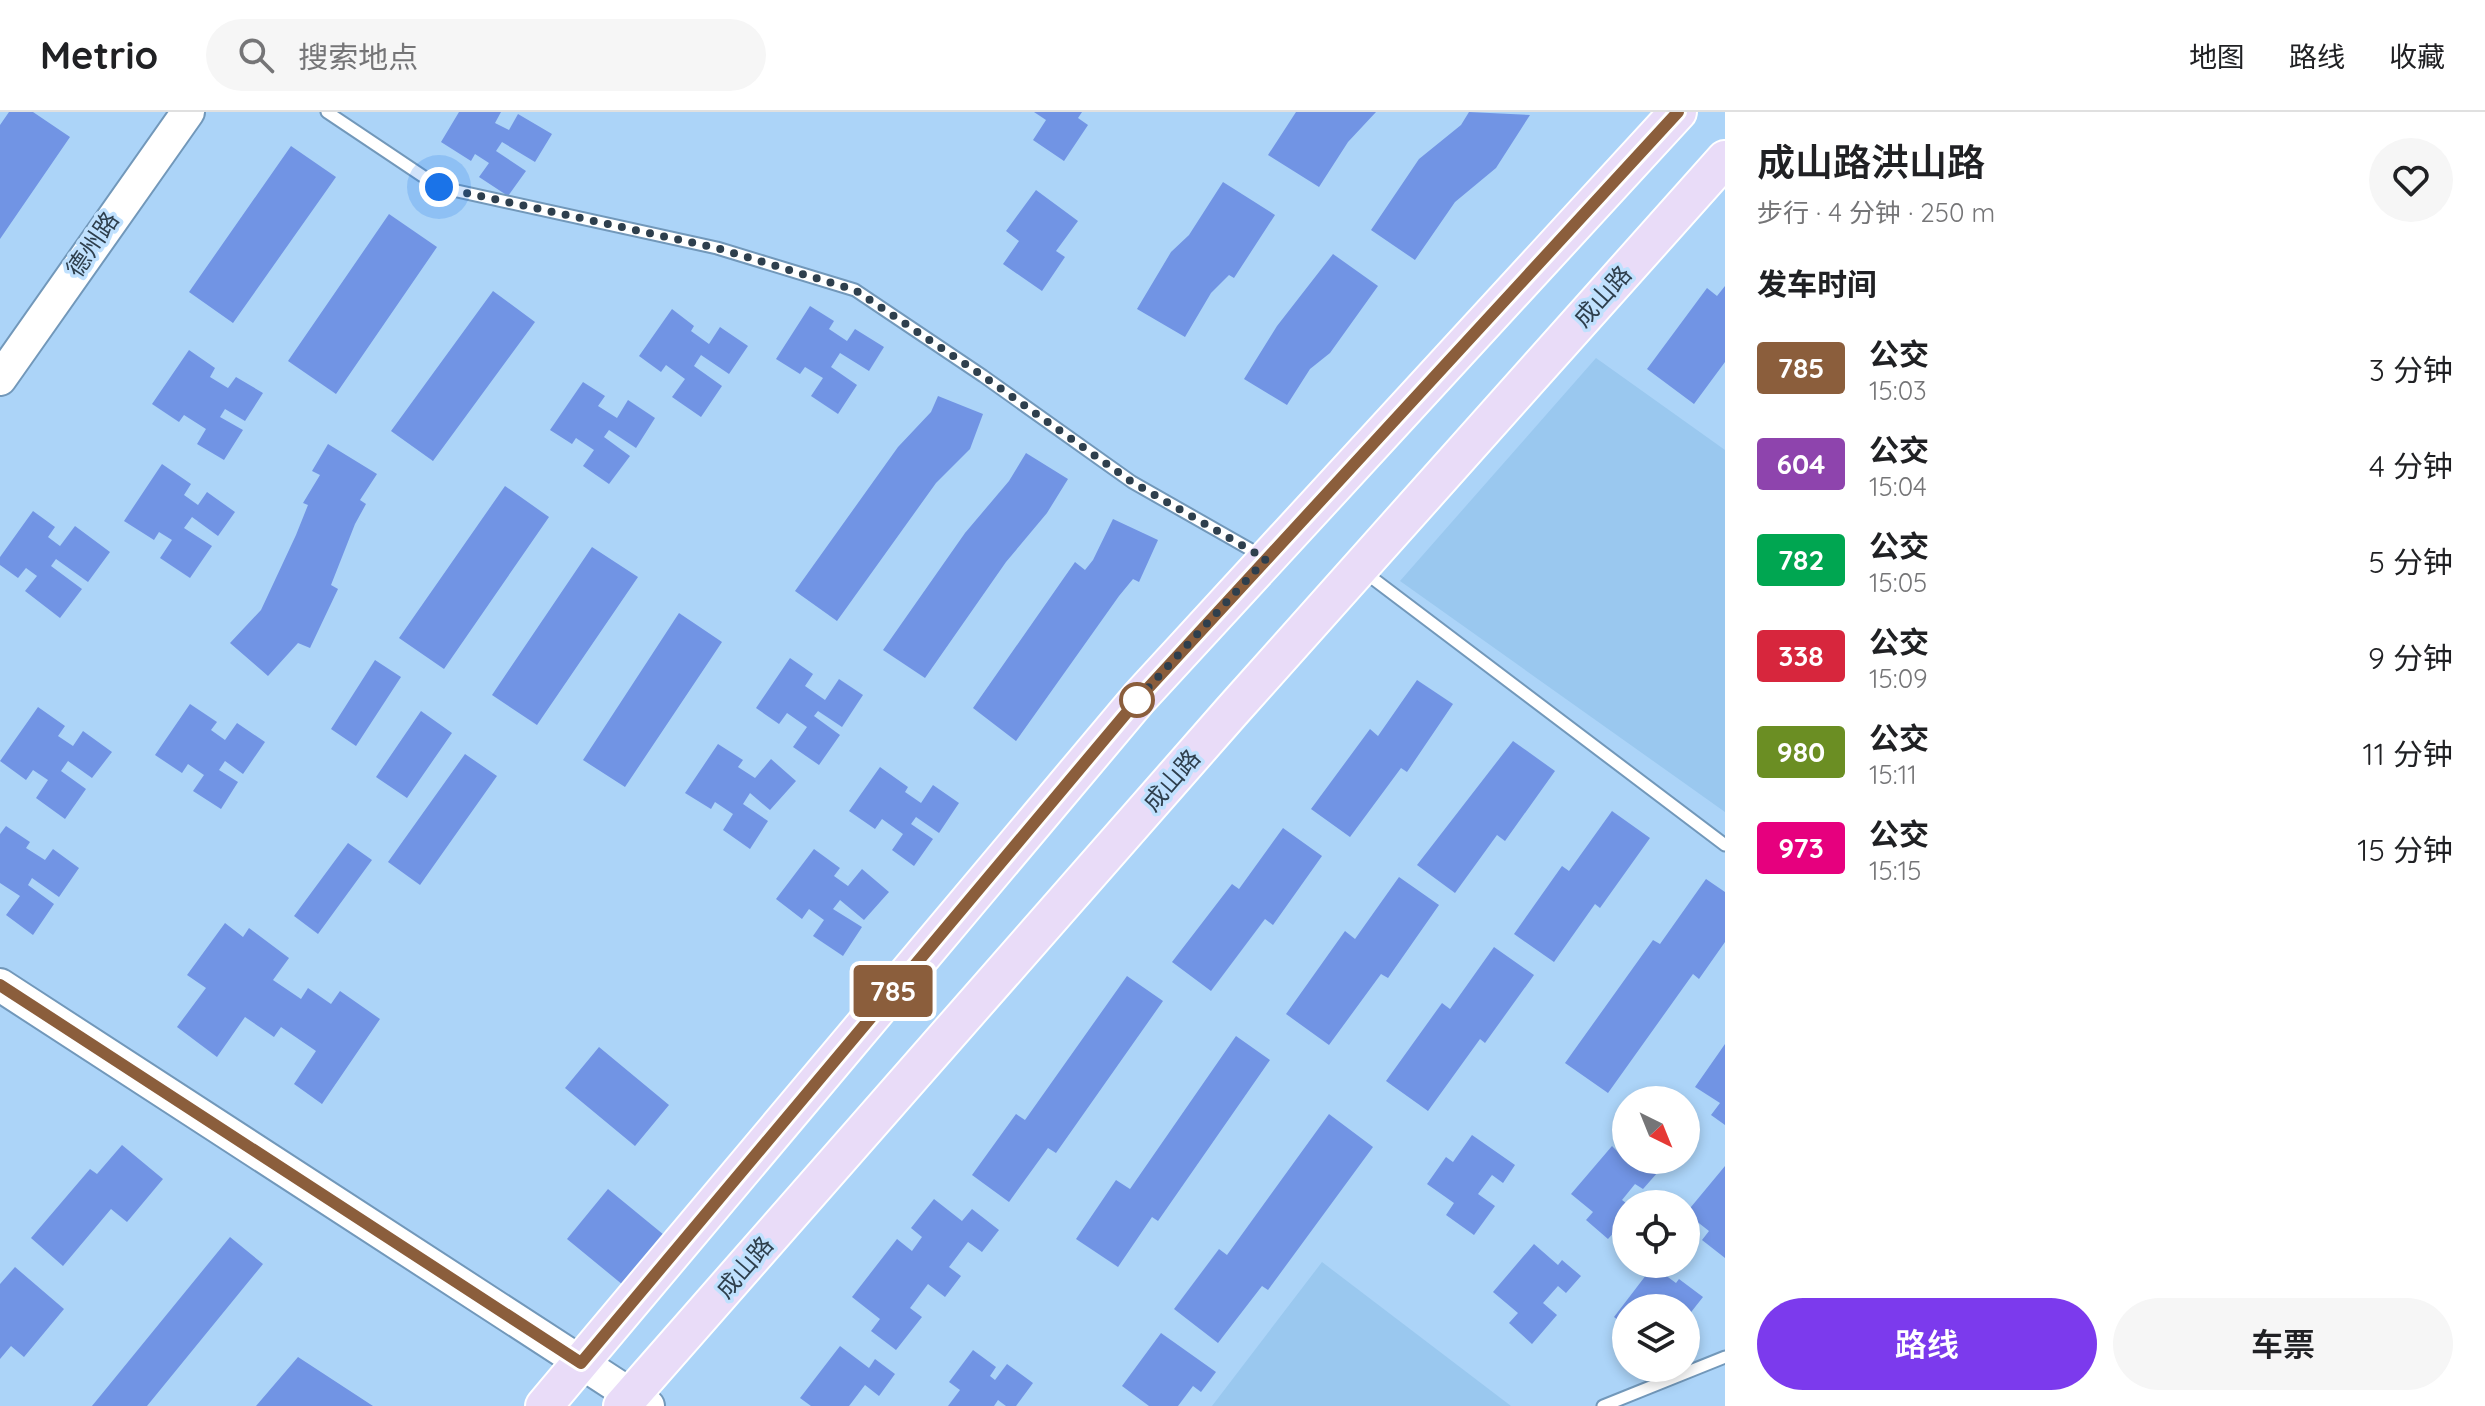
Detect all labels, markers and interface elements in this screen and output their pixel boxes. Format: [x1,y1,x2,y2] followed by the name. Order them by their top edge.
[206,19,766,91] search box
[40,31,158,79] text: Metrio
[234,33,278,77] icon: search
[298,38,418,76] text: 搜索地点
[2189,39,2245,74] text: 地图
[2289,39,2345,74] text: 路线
[2389,39,2445,74] text: 收藏
[1757,138,1985,186] text: 成山路洪山路
[2369,138,2453,222] button: heart
[419,167,459,207] your location
[1757,196,1995,229] text: 步行 · 4 分钟 · 250 m
[59,206,125,282] street label: 德州路
[1567,259,1637,333] street label: 成山路
[1757,265,1877,303] text: 发车时间
[1869,335,1929,373] text: 公交
[1778,350,1824,385] text: 785
[2369,351,2453,389] text: 3 分钟
[1869,374,1927,407] text: 15:03
[1869,431,1929,469] text: 公交
[1776,446,1826,481] text: 604
[2369,447,2453,485] text: 4 分钟
[1869,470,1927,503] text: 15:04
[1869,527,1929,565] text: 公交
[1778,542,1824,577] text: 782
[2368,543,2453,581] text: 5 分钟
[1869,566,1927,599] text: 15:05
[1869,623,1929,661] text: 公交
[1778,638,1824,673] text: 338
[2368,639,2453,677] text: 9 分钟
[1869,662,1928,695] text: 15:09
[1120,683,1154,717] unlabelled marker
[1869,719,1929,757] text: 公交
[1777,734,1825,769] text: 980
[2363,735,2453,773] text: 11 分钟
[1136,743,1206,817] street label: 成山路
[1869,758,1917,791] text: 15:11
[1869,815,1929,853] text: 公交
[1778,830,1824,865] text: 973
[2357,831,2453,869] text: 15 分钟
[1869,854,1921,887] text: 15:15
[847,965,939,1017] line badge: 785
[870,973,916,1008] text: 785
[1612,1086,1700,1174] north arrow
[1612,1086,1700,1382] map controls
[1612,1190,1700,1278] button: locate
[709,1230,779,1304] street label: 成山路
[1612,1294,1700,1382] button: layers
[1757,1298,2097,1390] button: 路线
[2113,1298,2453,1390] button: 车票

